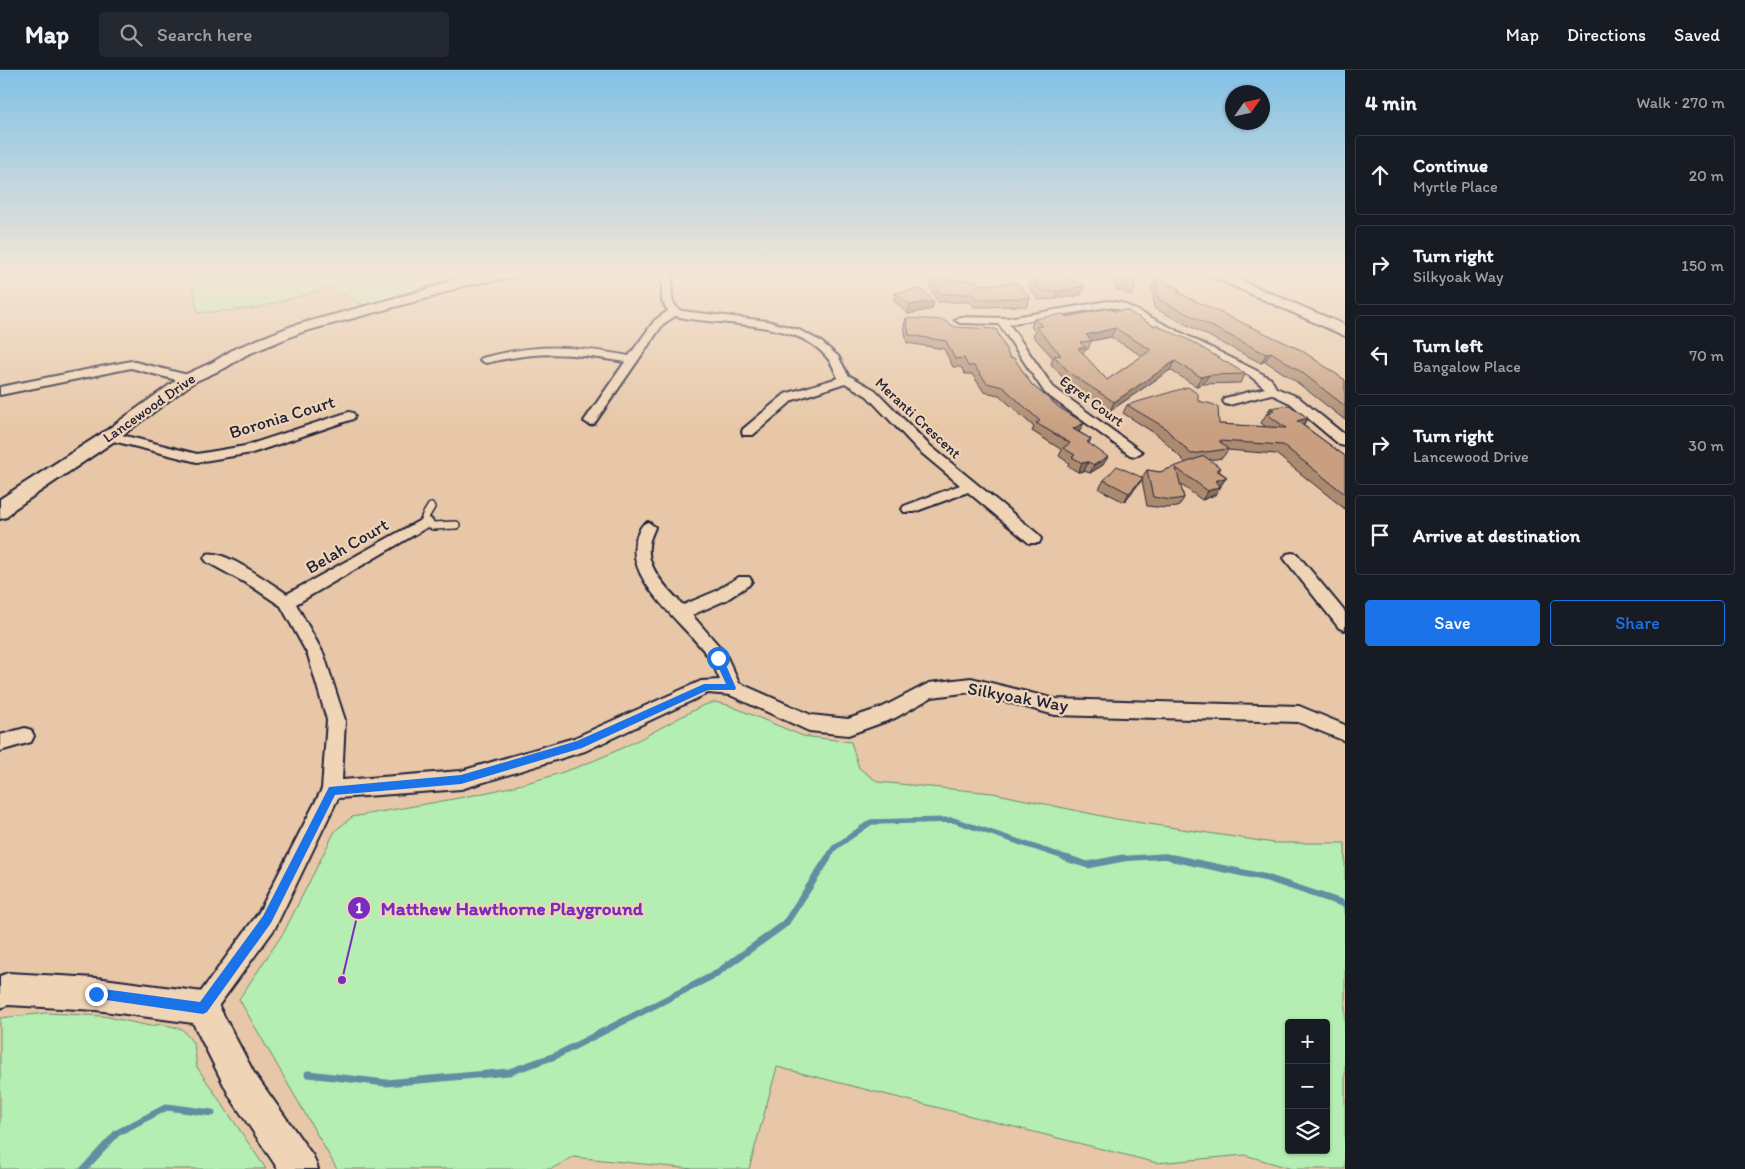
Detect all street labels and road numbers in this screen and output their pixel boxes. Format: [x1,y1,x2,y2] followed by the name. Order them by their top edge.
[99,369,199,447] street label: Lancewood Drive
[1056,372,1128,431] street label: Egret Court
[871,374,965,463] street label: Meranti Crescent
[227,390,338,444] street label: Boronia Court
[302,513,393,579] street label: Belah Court
[966,677,1071,717] street label: Silkyoak Way

